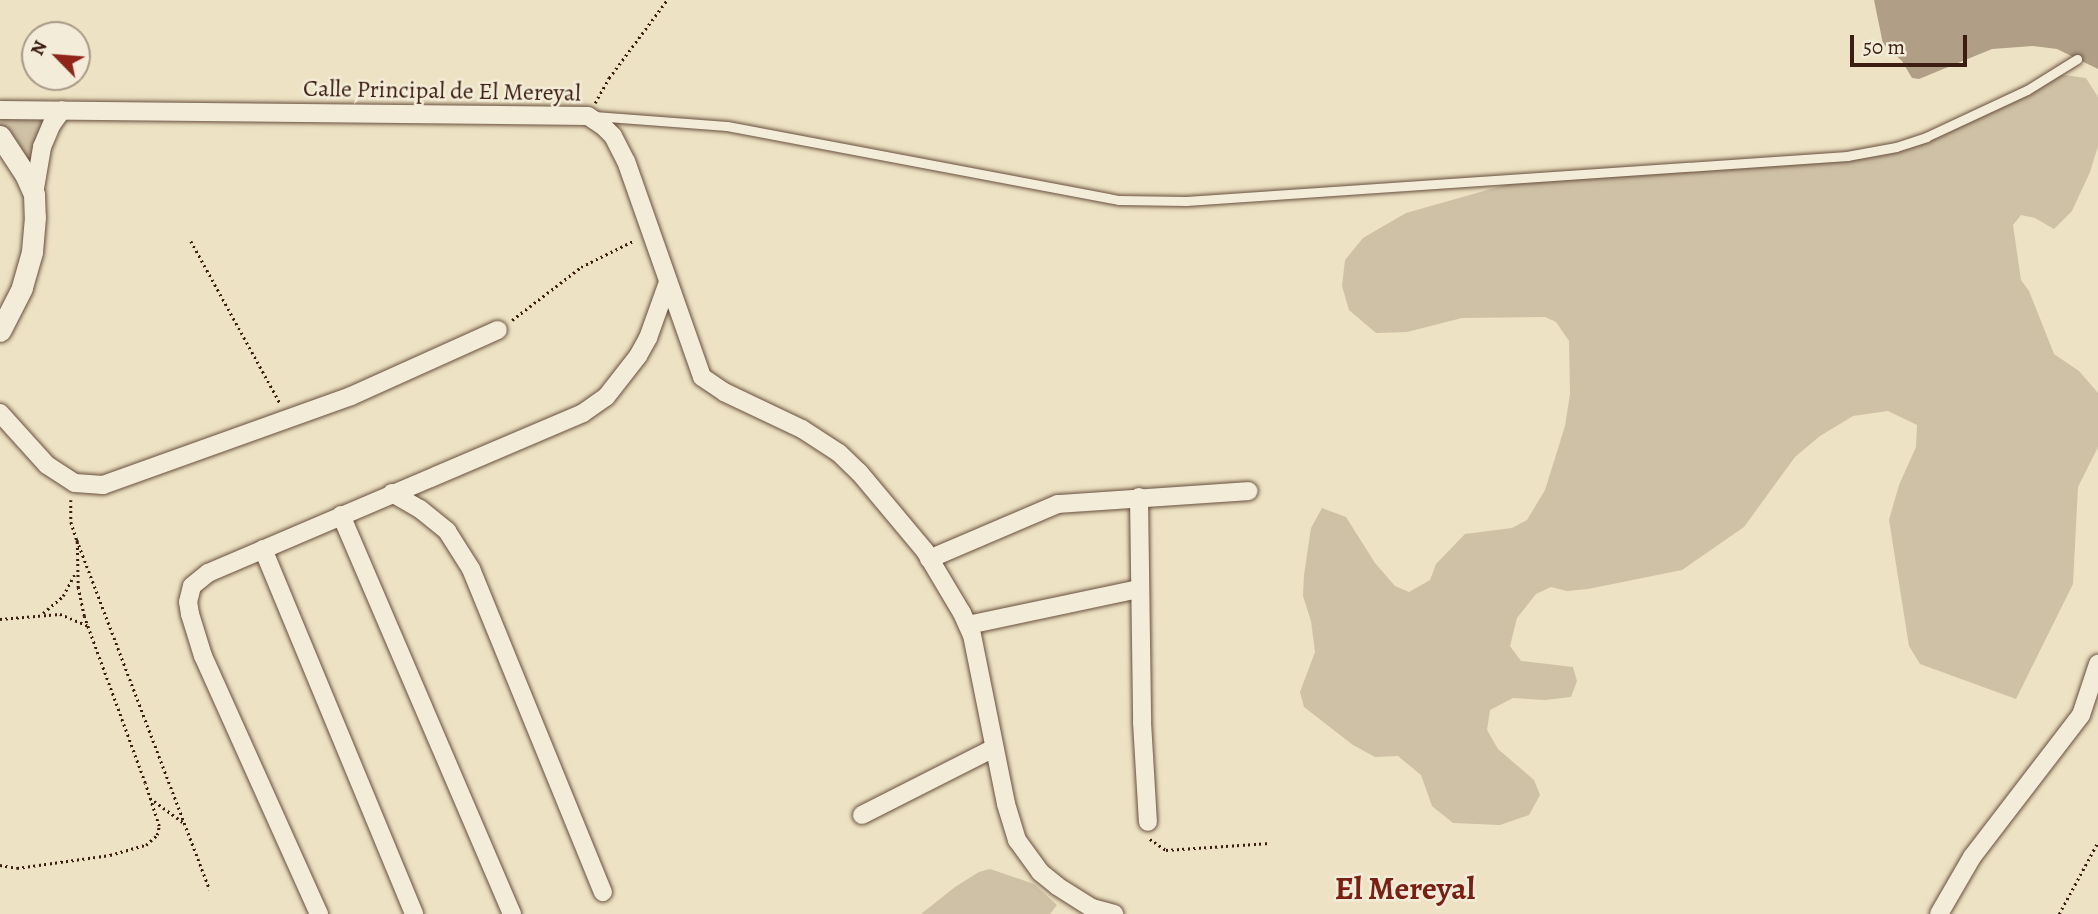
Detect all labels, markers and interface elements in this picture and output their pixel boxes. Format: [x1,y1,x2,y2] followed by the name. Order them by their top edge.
[21,21,91,91] north arrow
[1853,21,1970,65] scale bar
[1863,33,1905,61] text: 50 m
[24,36,53,60] text: N
[303,74,581,108] street label: Calle Principal de El Mereyal
[1335,869,1475,907] district label: El Mereyal

